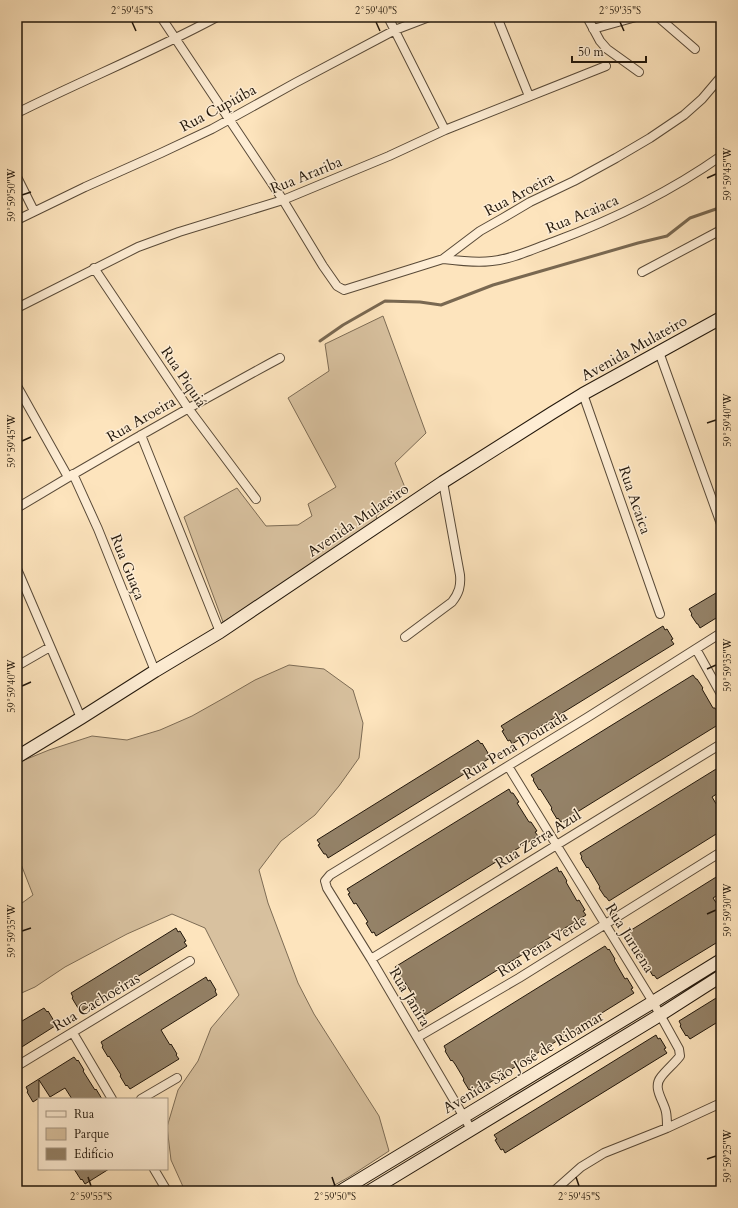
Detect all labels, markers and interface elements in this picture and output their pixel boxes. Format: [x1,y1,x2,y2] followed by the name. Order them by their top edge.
[111,4,153,18] text: 2°59'45"S
[355,4,397,18] text: 2°59'40"S
[599,4,641,18] text: 2°59'35"S
[572,38,646,64] scale bar
[578,44,605,60] text: 50 m
[176,79,260,136] street label: Rua Cupiúba
[721,146,735,201] text: 59°59'45"W
[267,151,345,199] street label: Rua Arariba
[5,167,19,222] text: 59°59'50"W
[481,167,558,221] street label: Rua Aroeira
[543,190,622,238] street label: Rua Acaiaca
[577,311,691,385] street label: Avenida Mulateiro
[156,343,212,412] street label: Rua Piquiá
[103,391,180,447] street label: Rua Aroeira
[721,392,735,447] text: 59°59'40"W
[5,413,19,468] text: 59°59'45"W
[614,463,656,537] street label: Rua Acaica
[303,479,413,561] street label: Avenida Mulateiro
[106,531,150,603] street label: Rua Guaça
[721,637,735,692] text: 59°59'35"W
[5,658,19,713] text: 59°59'40"W
[459,706,572,784] street label: Rua Pena Dourada
[491,805,585,873] street label: Rua Zerra Azul
[721,882,735,937] text: 59°59'30"W
[601,900,659,977] street label: Rua Juruena
[5,903,19,958] text: 59°59'35"W
[493,910,591,981] street label: Rua Pena Verde
[385,964,436,1031] street label: Rua Janira
[49,968,143,1036] street label: Rua Cachoeiras
[439,1006,608,1118] street label: Avenida São José de Ribamar
[38,1098,168,1170] legend
[74,1106,95,1122] text: Rua
[74,1126,109,1142] text: Parque
[721,1128,735,1183] text: 59°59'25"W
[74,1146,114,1162] text: Edifício
[70,1190,112,1204] text: 2°59'55"S
[314,1190,356,1204] text: 2°59'50"S
[558,1190,600,1204] text: 2°59'45"S

